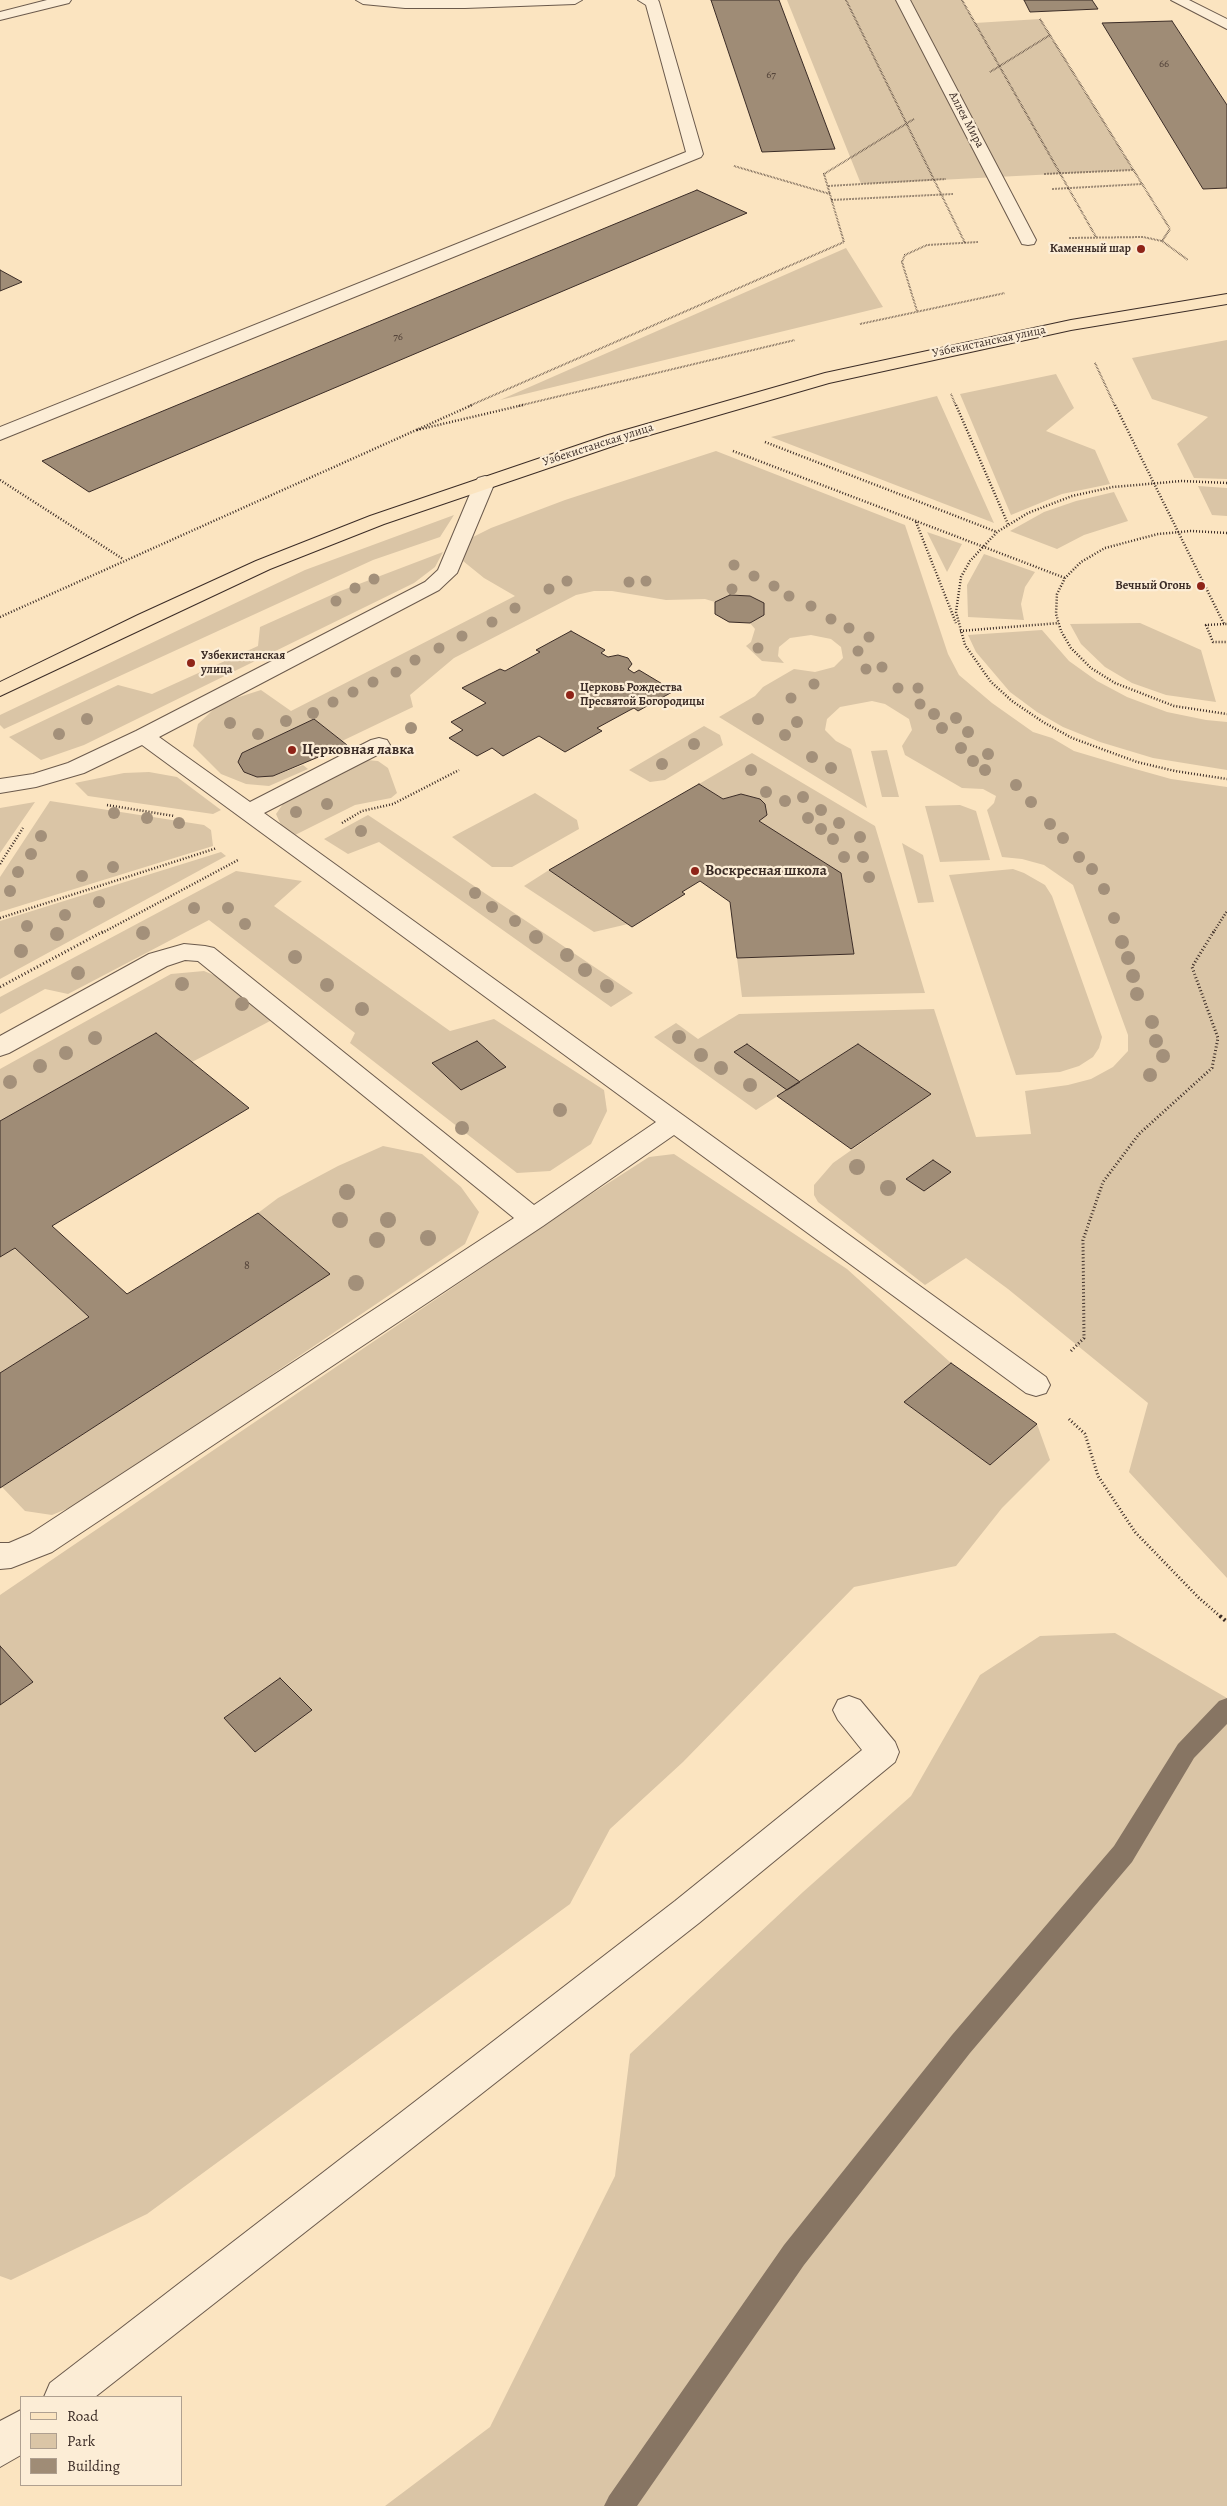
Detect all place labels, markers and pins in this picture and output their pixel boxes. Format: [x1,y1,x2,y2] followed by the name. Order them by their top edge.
[1050,242,1131,256] place label: Каменный шар
[1135,243,1147,255] marker: Каменный шар
[1115,579,1191,593] place label: Вечный Огонь
[1195,580,1207,592] marker: Вечный Огонь
[201,649,285,677] place label: Узбекистанская улица
[185,657,197,669] marker: Узбекистанская улица
[580,681,704,709] place label: Церковь Рождества Пресвятой Богородицы
[564,689,576,701] marker: Церковь Рождества Пресвятой Богородицы
[302,741,414,759] place label: Церковная лавка
[286,744,298,756] marker: Церковная лавка
[705,862,827,880] place label: Воскресная школа
[689,865,701,877] marker: Воскресная школа

